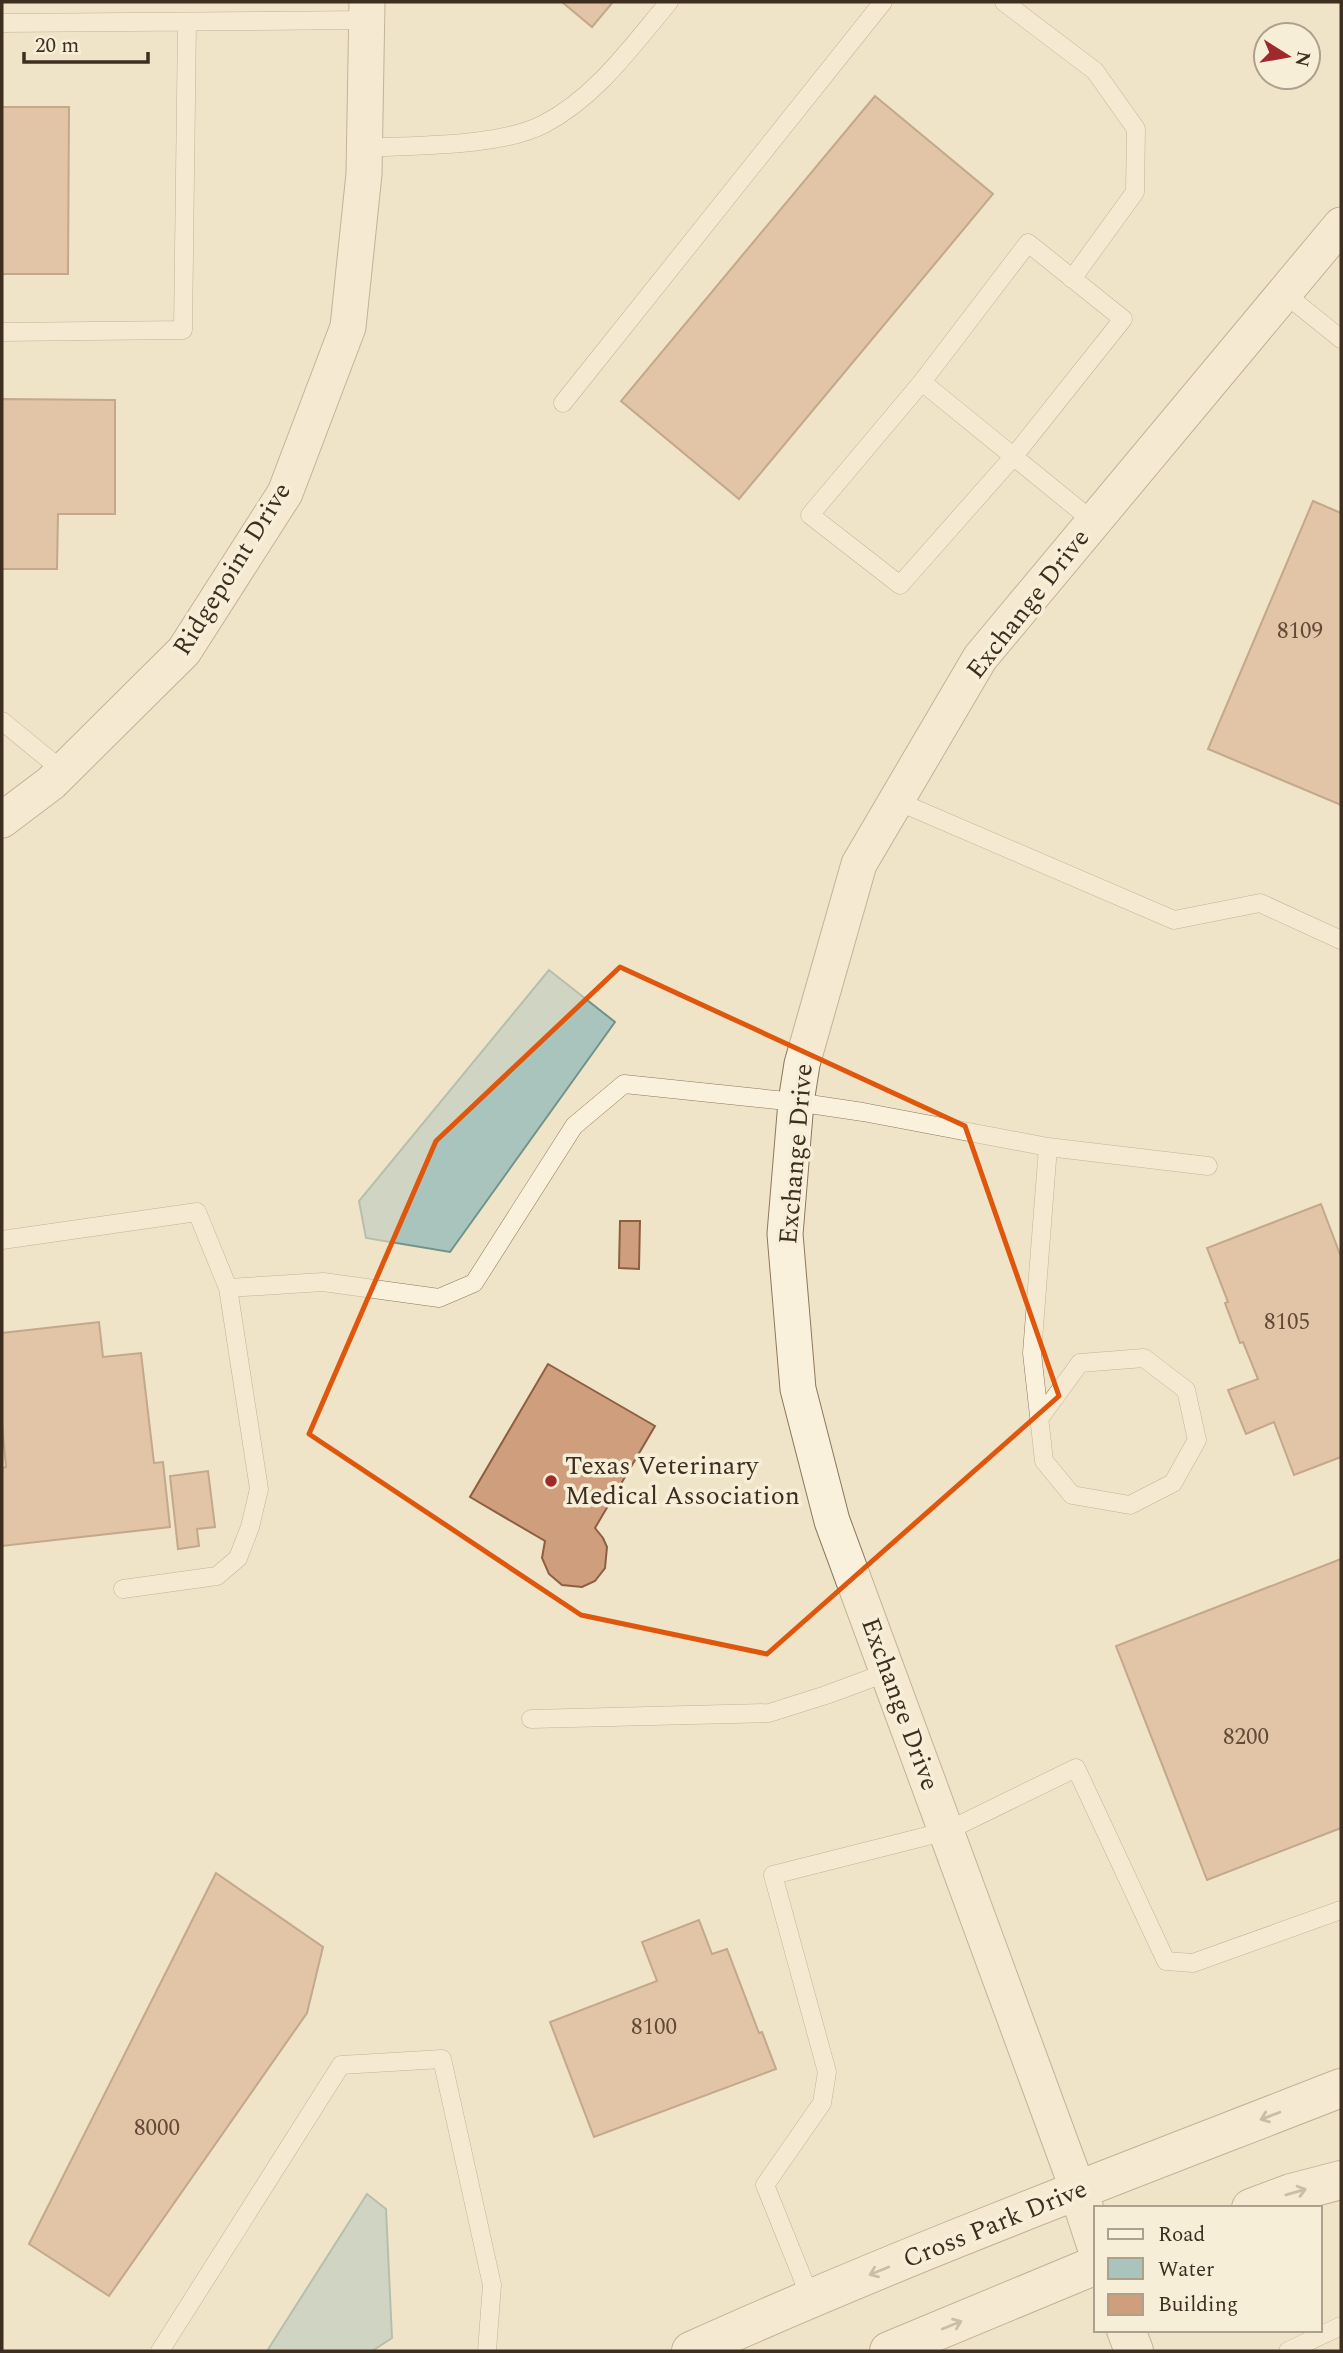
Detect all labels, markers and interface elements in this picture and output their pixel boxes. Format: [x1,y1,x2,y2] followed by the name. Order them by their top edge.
[24,21,149,65] scale bar
[1252,21,1322,91] north arrow
[35,30,79,62] text: 20 m
[1287,49,1318,69] text: N
[163,474,301,664] street label: Ridgepoint Drive
[956,520,1100,688] street label: Exchange Drive
[1277,614,1323,649] house number: 8109
[768,1062,824,1246] street label: Exchange Drive
[1264,1305,1310,1340] house number: 8105
[565,1446,800,1516] place label: Texas Veterinary Medical Association
[543,1473,559,1489] marker: Texas Veterinary Medical Association
[850,1612,950,1796] street label: Exchange Drive
[1223,1720,1269,1755] house number: 8200
[631,2010,677,2045] house number: 8100
[1259,2110,1281,2123] one-way arrow
[134,2111,180,2146] house number: 8000
[897,2169,1093,2279] street label: Cross Park Drive
[1285,2185,1307,2198] one-way arrow
[1094,2206,1322,2332] legend
[1158,2219,1205,2251] text: Road
[1158,2254,1214,2286] text: Water
[868,2265,890,2278] one-way arrow
[1158,2289,1238,2321] text: Building
[940,2318,962,2331] one-way arrow

